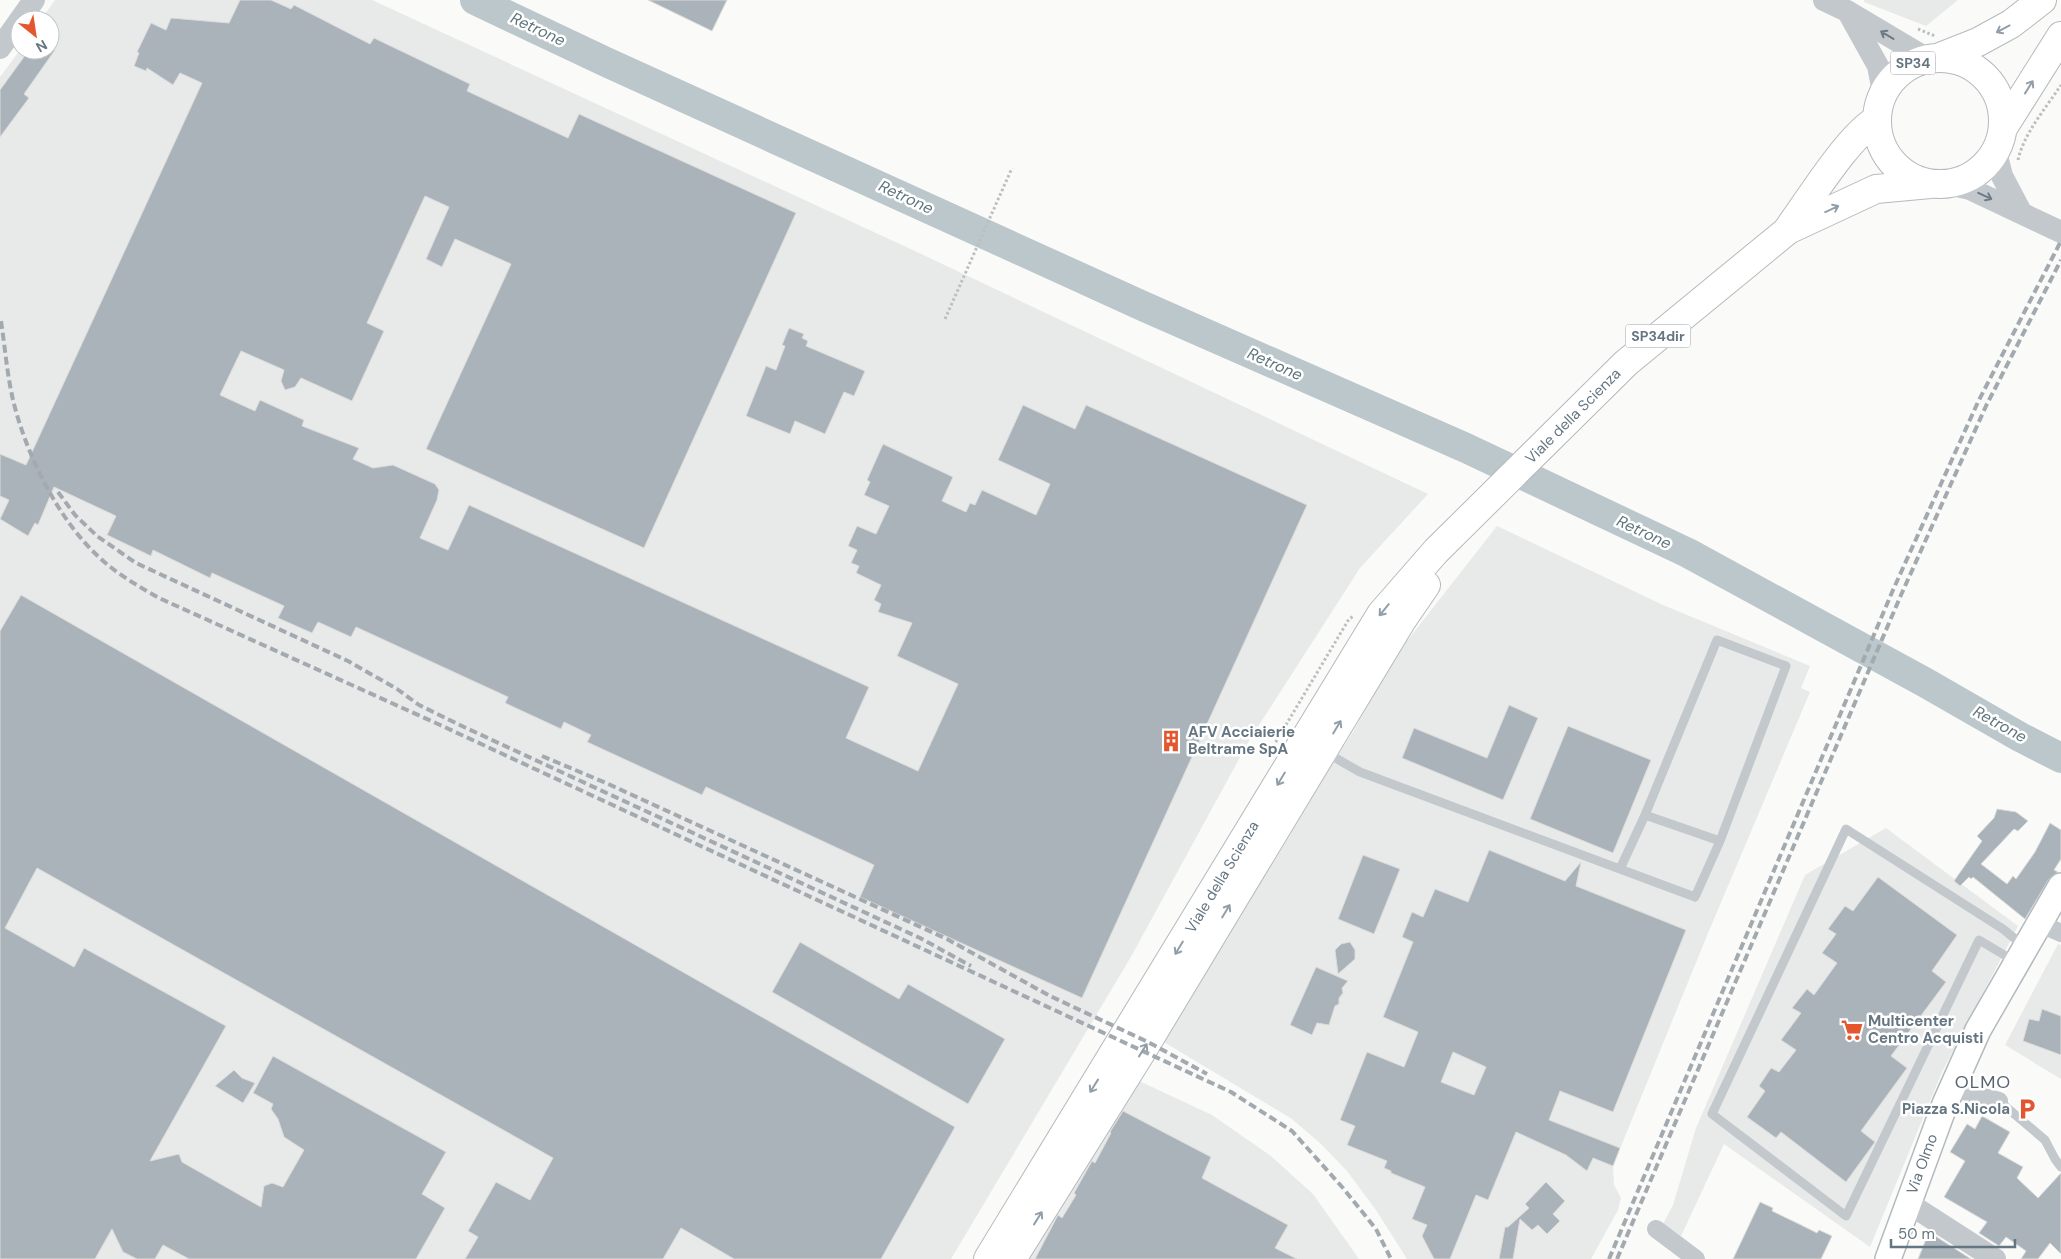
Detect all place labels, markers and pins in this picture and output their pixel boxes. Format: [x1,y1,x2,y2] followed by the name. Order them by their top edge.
[1188,722,1295,759] place label: AFV Acciaierie Beltrame SpA
[1158,728,1184,754] building icon: AFV Acciaierie Beltrame SpA
[1868,1011,1983,1048] place label: Multicenter Centro Acquisti
[1839,1017,1865,1043] supermarket icon: Multicenter Centro Acquisti
[2014,1096,2040,1122] parking icon: Piazza S.Nicola
[1902,1099,2010,1119] place label: Piazza S.Nicola

